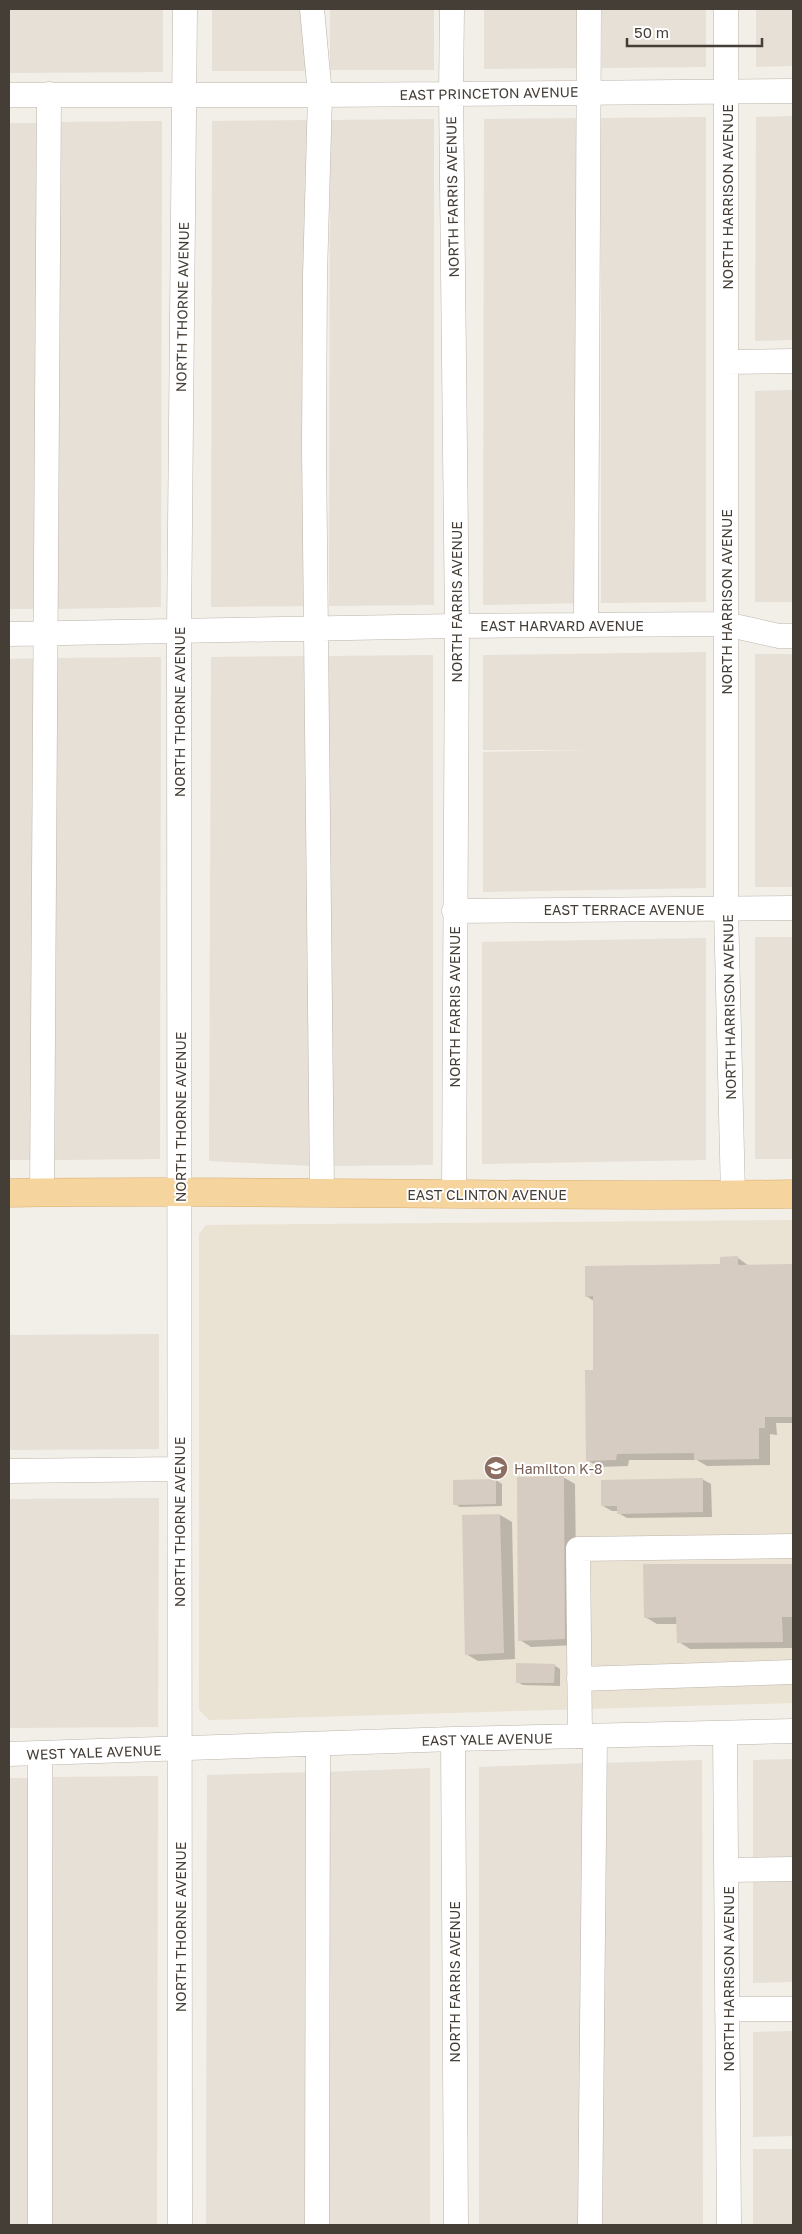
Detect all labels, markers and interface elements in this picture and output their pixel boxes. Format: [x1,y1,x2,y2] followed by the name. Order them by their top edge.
[627,15,762,47] scale bar
[634,23,669,41] text: 50 m
[399,83,579,103] street label: EAST PRINCETON AVENUE
[719,104,736,290] street label: NORTH HARRISON AVENUE
[442,116,462,278] street label: NORTH FARRIS AVENUE
[172,222,192,392] street label: NORTH THORNE AVENUE
[718,509,735,695] street label: NORTH HARRISON AVENUE
[448,521,465,683] street label: NORTH FARRIS AVENUE
[480,617,644,634] street label: EAST HARVARD AVENUE
[171,627,188,797] street label: NORTH THORNE AVENUE
[543,901,705,918] street label: EAST TERRACE AVENUE
[719,914,739,1100] street label: NORTH HARRISON AVENUE
[446,926,463,1088] street label: NORTH FARRIS AVENUE
[172,1032,189,1202] street label: NORTH THORNE AVENUE
[407,1186,567,1203] street label: EAST CLINTON AVENUE
[171,1437,188,1607] street label: NORTH THORNE AVENUE
[483,1455,509,1481] school or university icon: Hamilton K-8
[514,1460,603,1477] place label: Hamilton K-8
[421,1729,553,1749] street label: EAST YALE AVENUE
[26,1741,162,1763] street label: WEST YALE AVENUE
[172,1842,189,2012] street label: NORTH THORNE AVENUE
[720,1886,737,2072] street label: NORTH HARRISON AVENUE
[446,1901,463,2063] street label: NORTH FARRIS AVENUE

